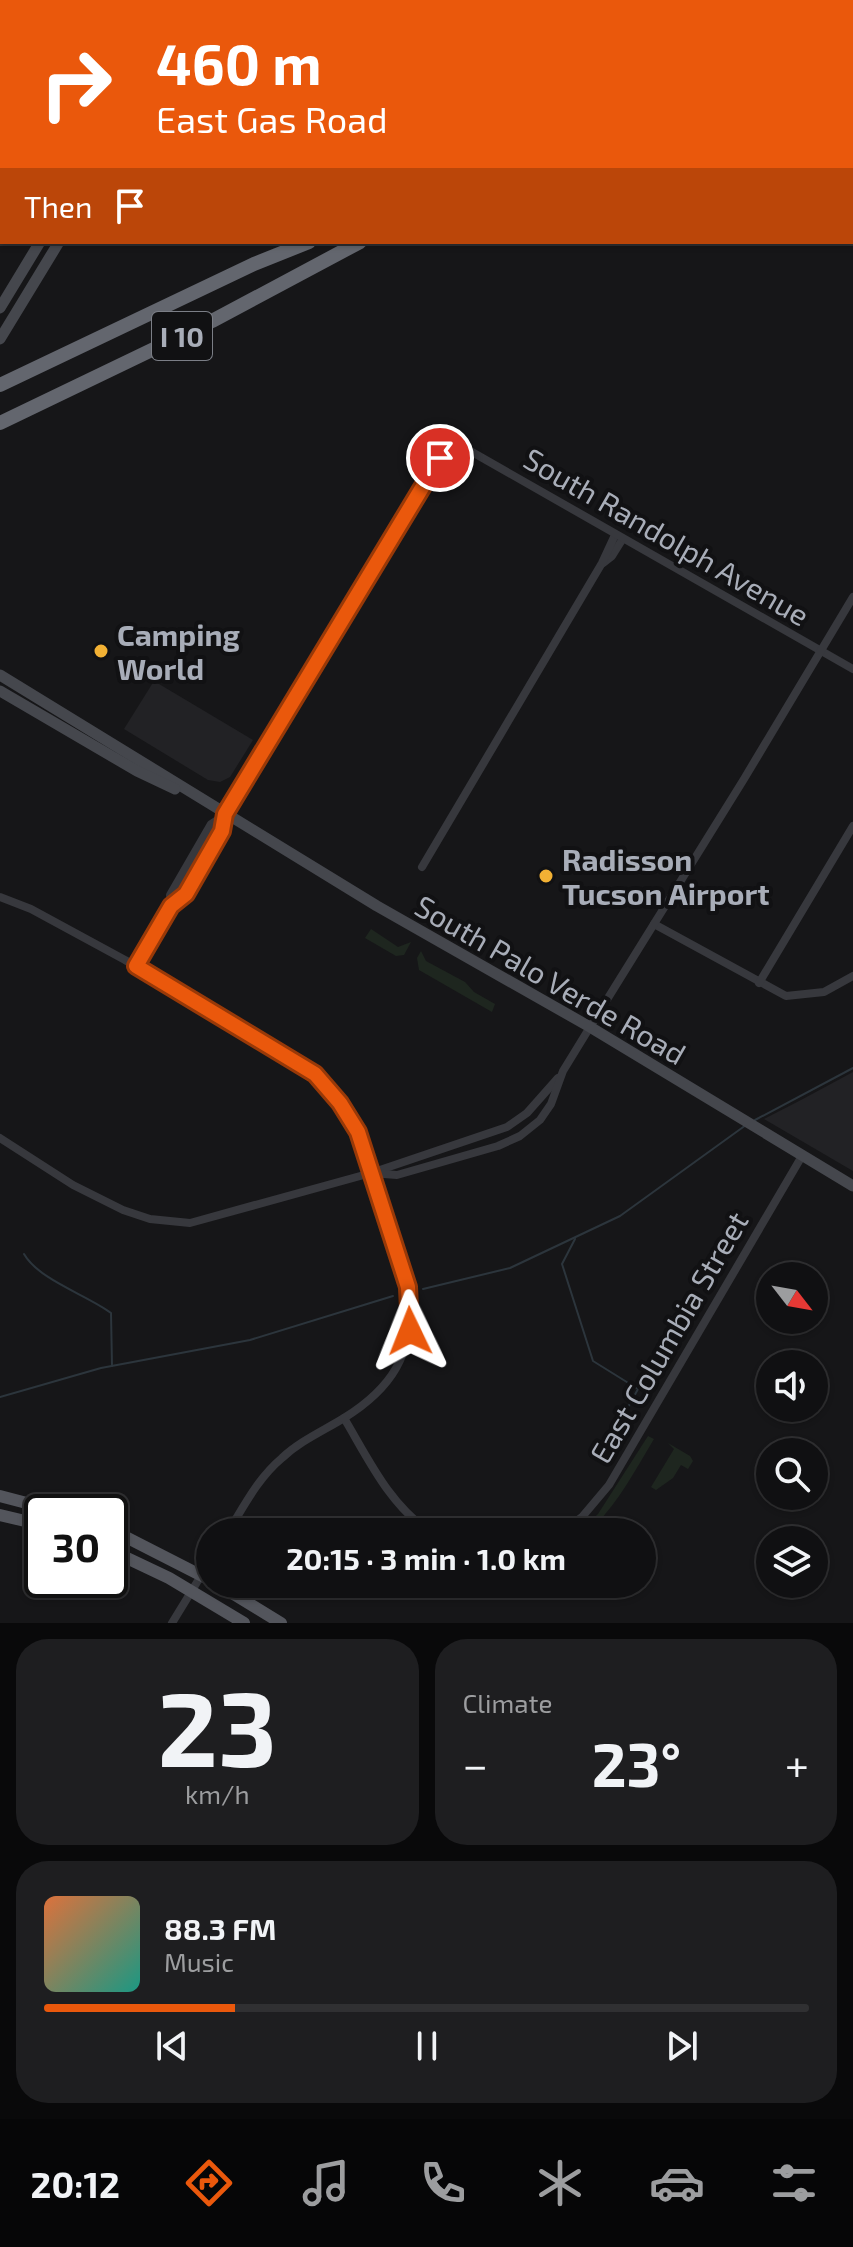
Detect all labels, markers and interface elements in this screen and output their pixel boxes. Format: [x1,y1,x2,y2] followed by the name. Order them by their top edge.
[156,29,321,96] text: 460 m
[24,32,128,136] icon: right
[156,97,388,140] text: East Gas Road
[108,184,152,228] icon: arrive
[24,188,92,224] text: Then
[152,312,212,360] road number: I 10
[406,424,474,492] pin
[418,436,462,480] icon: arrive
[518,440,816,632] street label: South Randolph Avenue
[117,616,240,686] place label: Camping World
[92,642,110,660] marker: Camping World
[562,841,770,911] place label: Radisson Tucson Airport
[537,867,555,885] marker: Radisson Tucson Airport
[409,887,693,1071] street label: South Palo Verde Road
[581,1205,755,1469] street label: East Columbia Street
[756,1262,828,1334] north arrow
[756,1262,828,1598] map controls
[368,1289,452,1373] position arrow
[756,1350,828,1422] button: sound
[756,1438,828,1510] button: search
[24,1494,128,1598] speed limit sign: 30
[756,1526,828,1598] button: layers
[286,1540,566,1576] text: 20:15 · 3 min · 1.0 km
[158,1663,277,1788] text: 23
[463,1687,552,1718] text: Climate
[592,1727,681,1799] text: 23°
[463,1737,488,1790] text: −
[785,1737,809,1790] text: +
[185,1778,250,1809] text: km/h
[164,1910,276,1946] text: 88.3 FM
[164,1946,234,1977] text: Music
[150,2024,194,2068] icon: previous
[405,2024,449,2068] icon: pause
[660,2024,704,2068] icon: next
[181,2155,237,2211] icon: directions
[298,2155,354,2211] icon: music
[415,2155,471,2211] icon: phone
[532,2155,588,2211] icon: climate
[649,2155,705,2211] icon: car
[766,2155,822,2211] icon: filters
[31,2162,120,2205] text: 20:12

